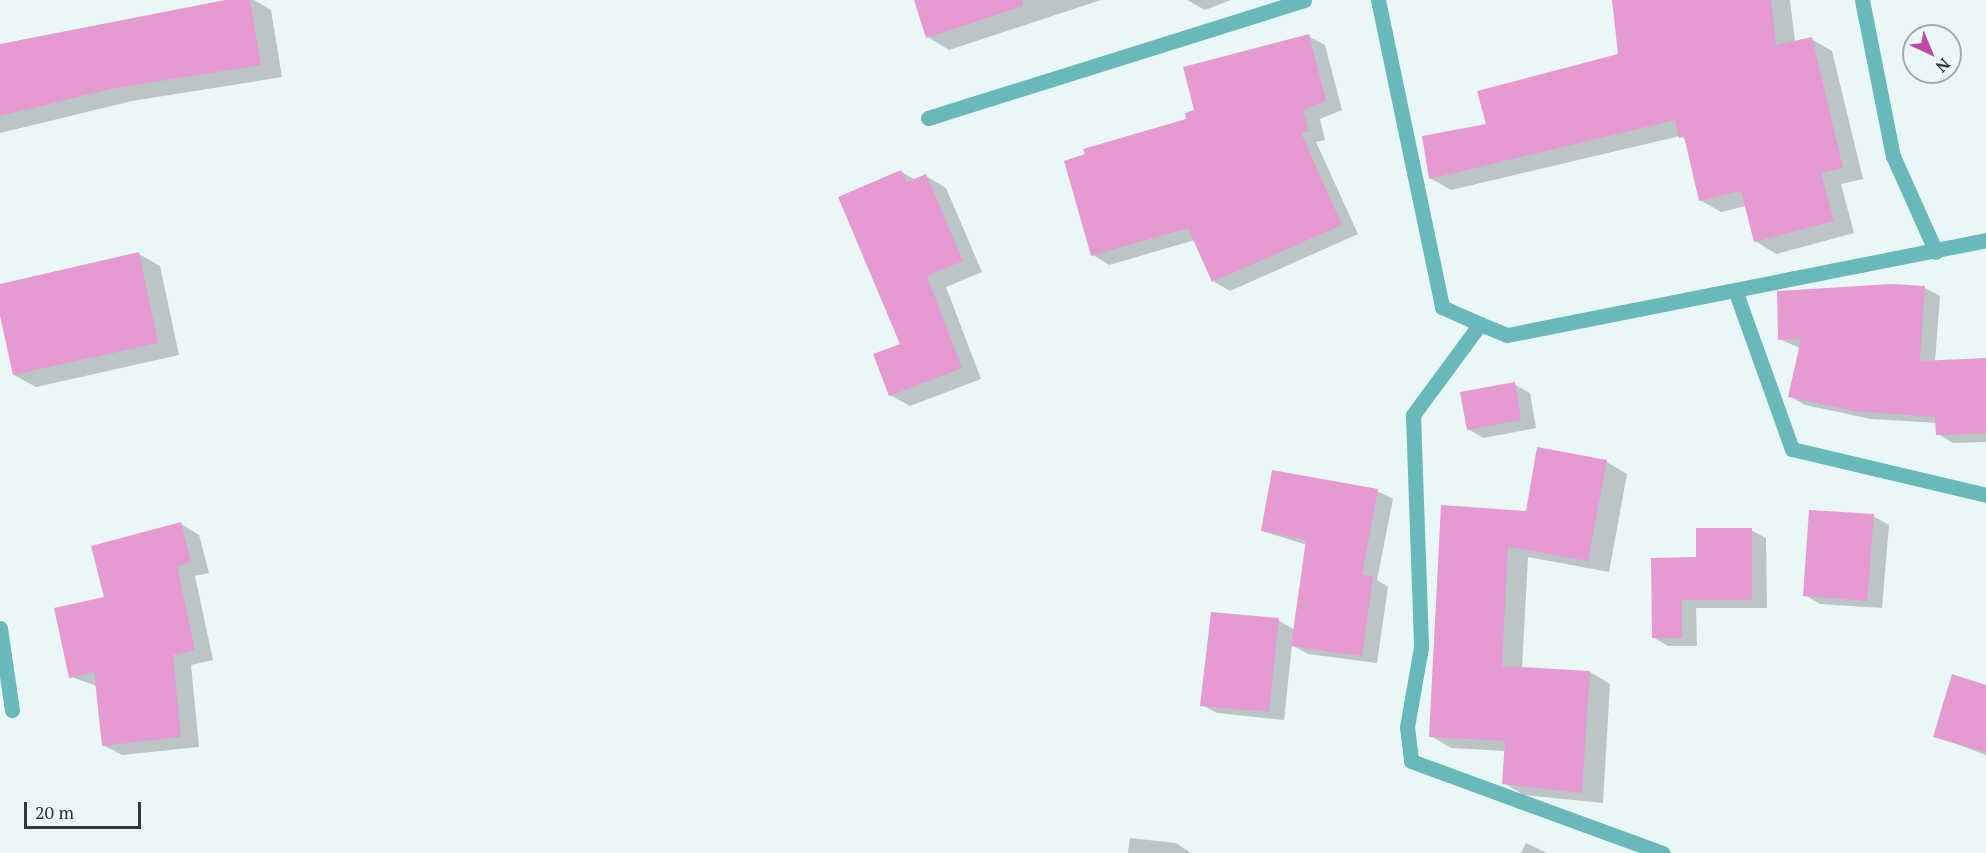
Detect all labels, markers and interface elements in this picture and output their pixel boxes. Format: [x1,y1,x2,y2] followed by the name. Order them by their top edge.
[1902,24,1962,84] north arrow
[1931,53,1955,78] text: N
[27,790,144,828] scale bar
[35,800,74,824] text: 20 m

